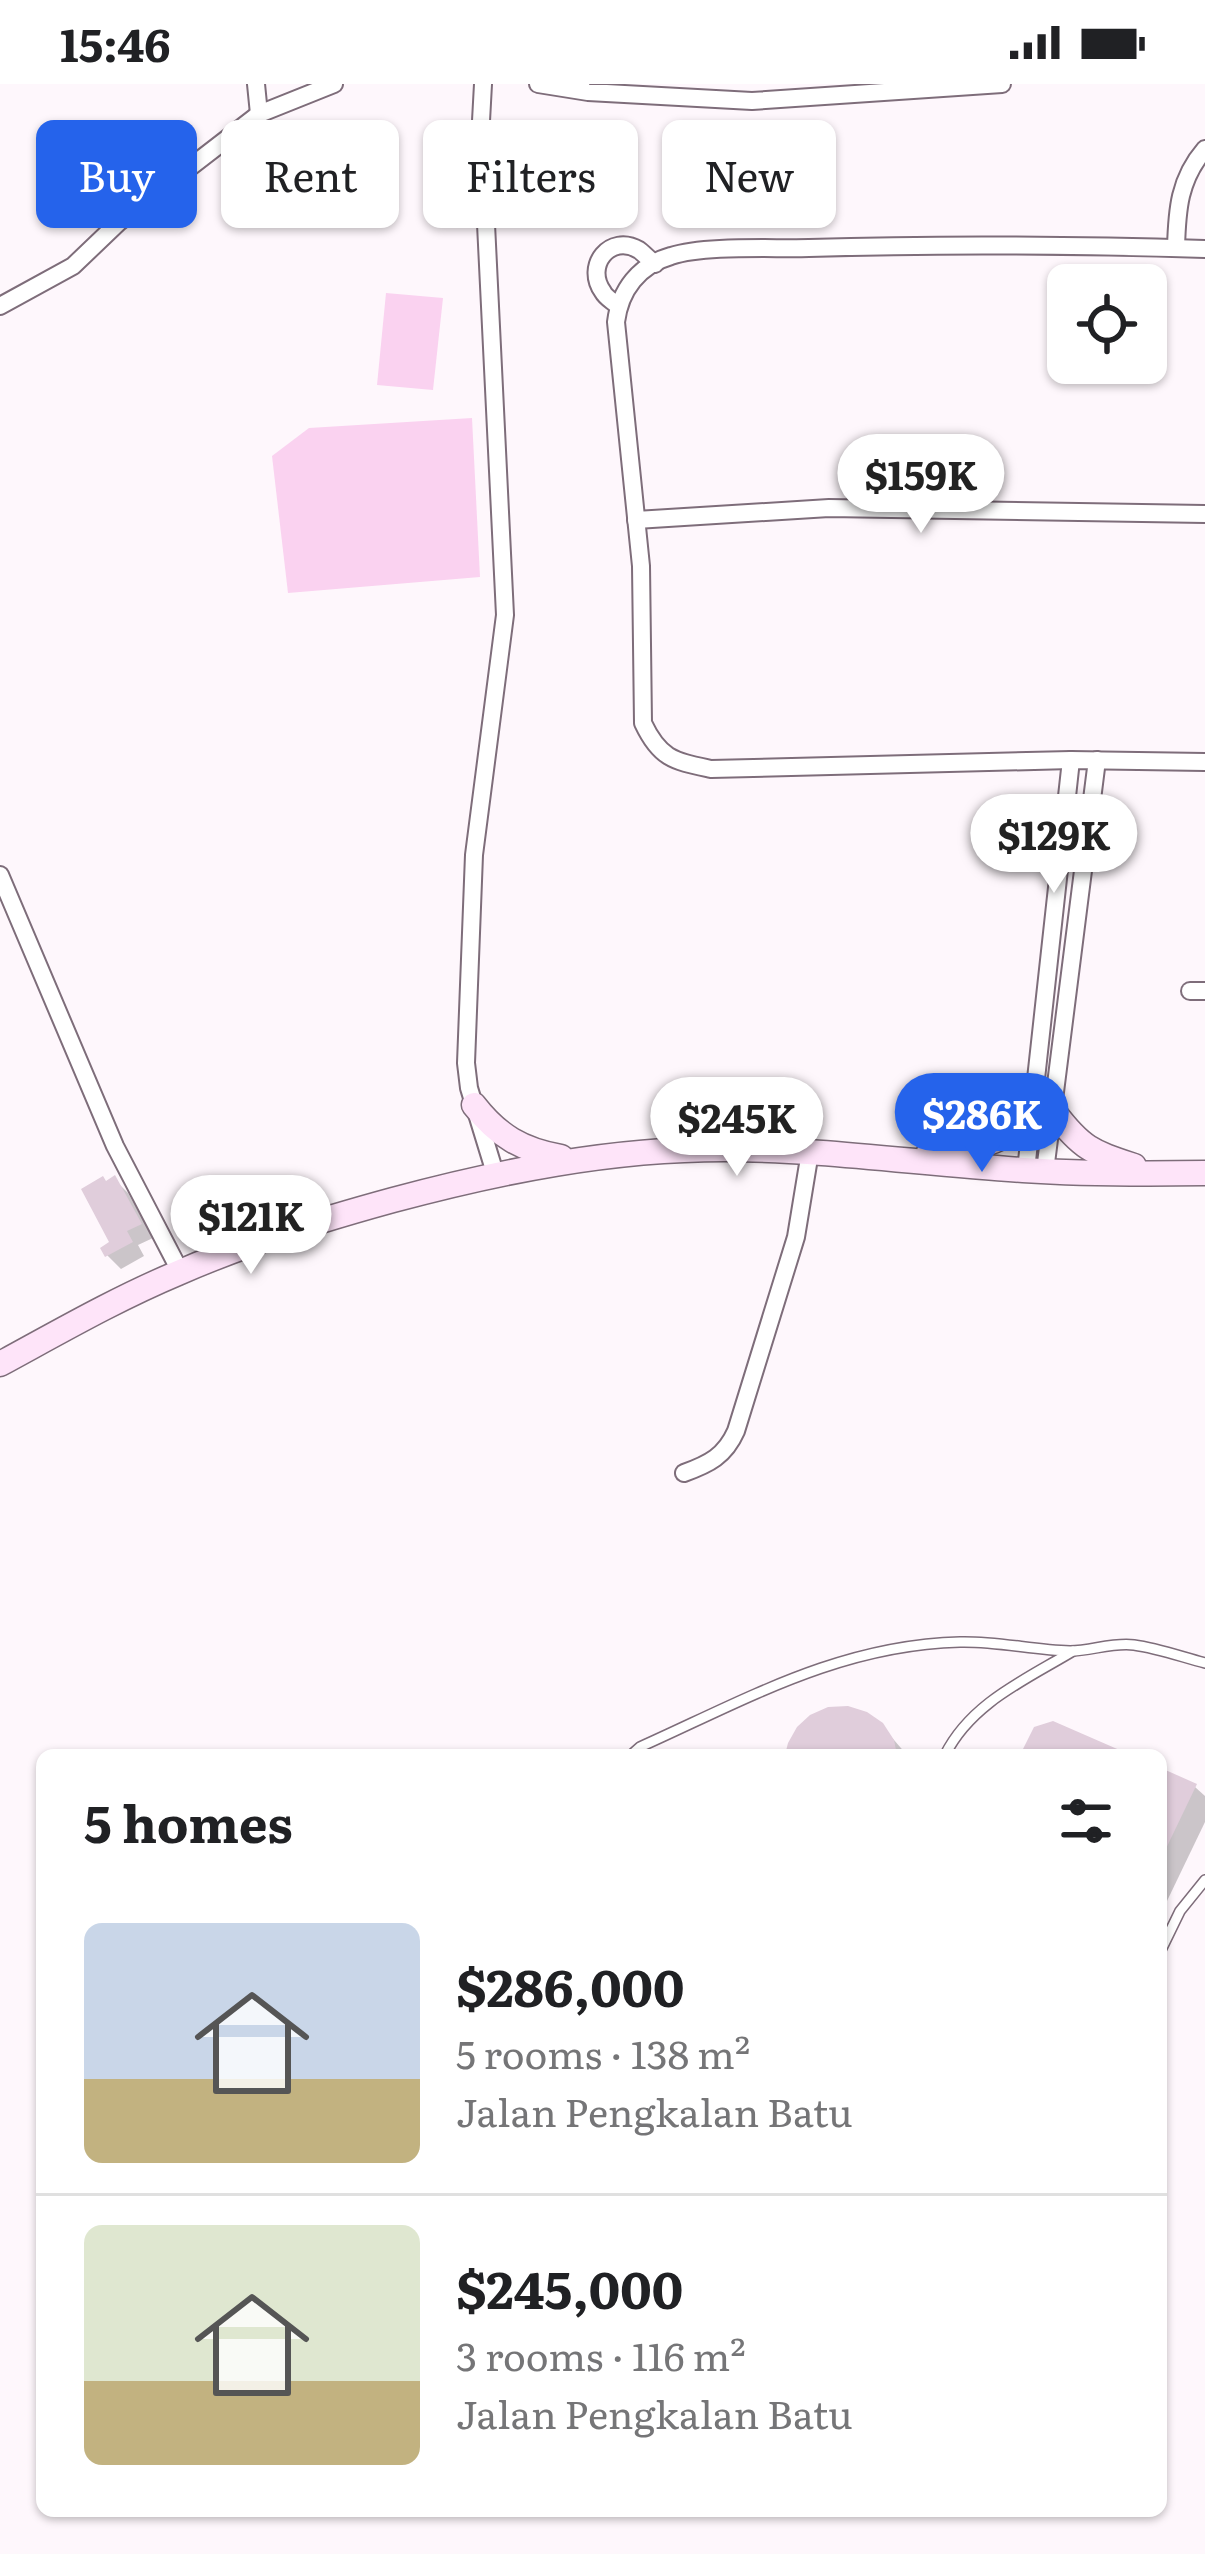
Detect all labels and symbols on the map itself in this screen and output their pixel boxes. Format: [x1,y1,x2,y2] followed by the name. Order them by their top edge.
[837,434,1005,536] pin: $159K
[970,794,1138,896] pin: $129K
[898,1073,1066,1175] pin: $286K
[653,1077,821,1179] pin: $245K
[167,1175,335,1277] pin: $121K

